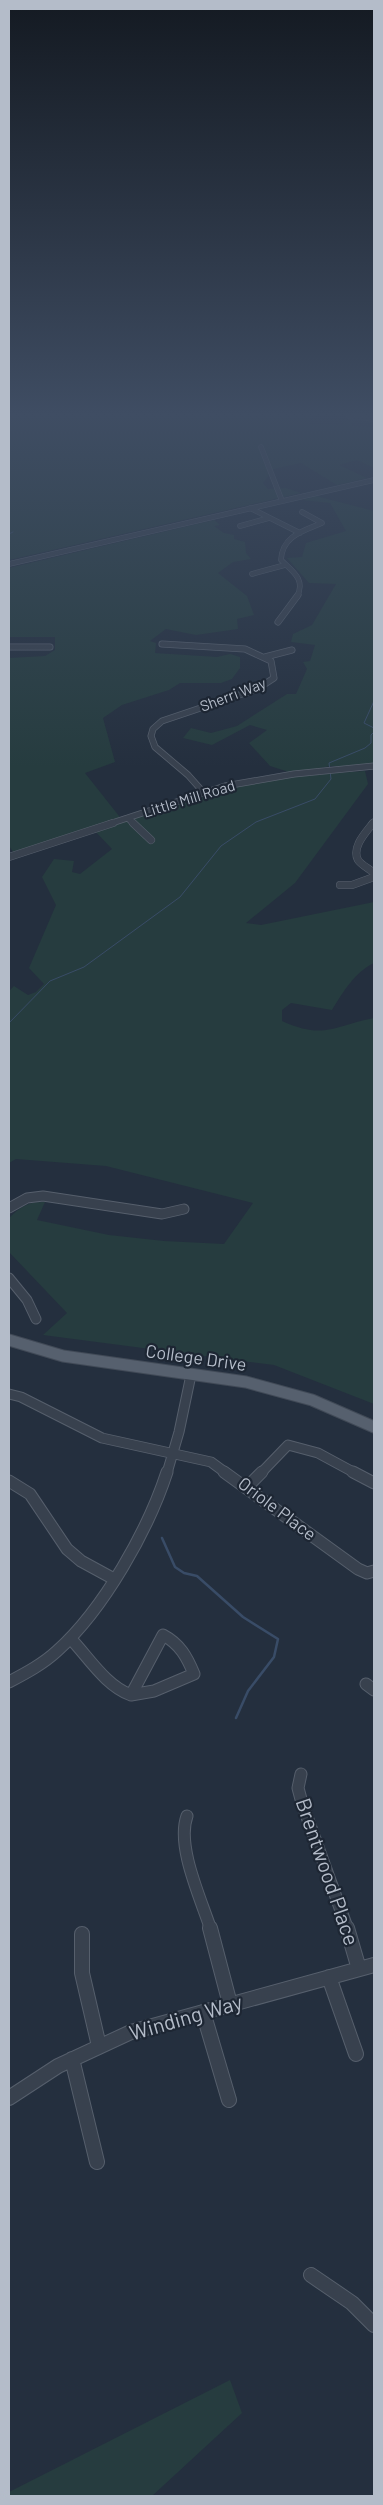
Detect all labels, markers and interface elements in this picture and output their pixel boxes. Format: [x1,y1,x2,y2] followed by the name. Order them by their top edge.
[197,673,268,715] street label: Sherri Way
[140,776,237,821] street label: Little Mill Road
[144,1339,248,1375] street label: College Drive
[234,1472,321,1545] street label: Oriole Place
[291,1795,365,1949] street label: Brentwood Place
[126,1988,245,2045] street label: Winding Way

